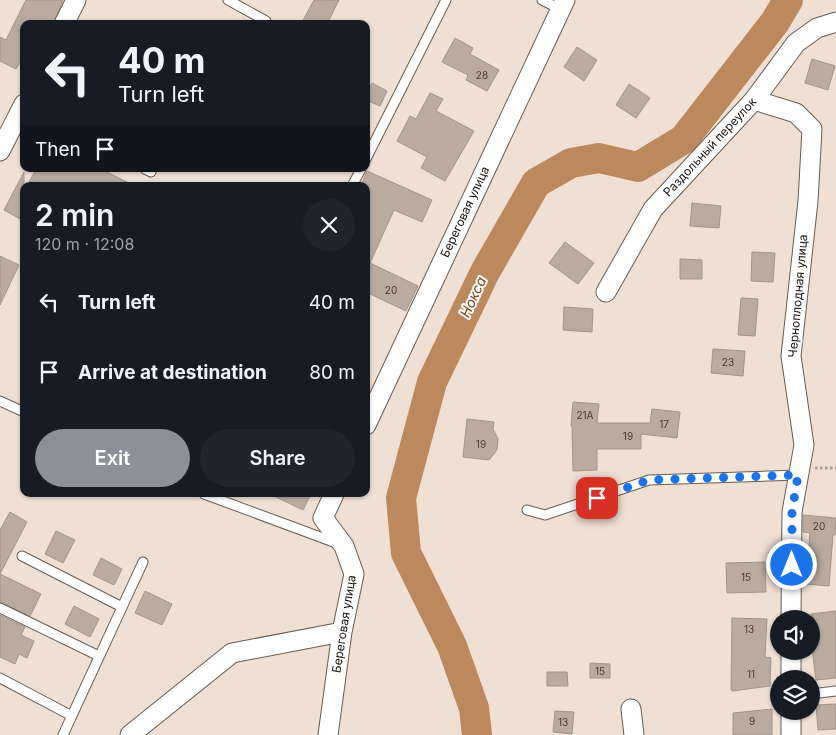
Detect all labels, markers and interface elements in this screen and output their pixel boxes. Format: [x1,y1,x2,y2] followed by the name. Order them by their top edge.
[118,39,206,81] text: 40 m
[35,40,100,105] icon: left
[476,69,488,81] house number: 28
[118,81,204,107] text: Turn left
[660,94,760,199] street label: Раздольный переулок
[91,135,119,163] icon: arrive
[35,138,81,161] text: Then
[437,164,492,260] street label: Береговая улица
[35,197,114,233] text: 2 min
[303,199,355,251] button: close
[35,234,134,254] text: 120 m · 12:08
[785,234,810,358] street label: Черноплодная улица
[456,273,489,320] water label: Нокса
[385,284,397,296] house number: 20
[35,288,63,316] icon: left
[78,291,156,314] text: Turn left
[309,291,355,314] text: 40 m
[722,356,734,368] house number: 23
[35,358,63,386] icon: arrive
[78,361,267,384] text: Arrive at destination
[309,361,355,384] text: 80 m
[576,409,594,421] house number: 21А
[659,418,669,430] house number: 17
[35,429,190,487] button: Exit
[200,429,355,487] button: Share
[623,430,633,442] house number: 19
[476,438,486,450] house number: 19
[576,477,618,519] pin
[583,484,611,512] icon: arrive
[813,520,825,532] house number: 20
[765,538,817,590] position arrow
[741,571,751,583] house number: 15
[328,574,359,674] street label: Береговая улица
[770,610,820,720] map controls
[770,610,820,660] button: sound
[744,623,754,635] house number: 13
[595,665,605,677] house number: 15
[747,668,755,680] house number: 11
[770,670,820,720] button: layers
[749,715,755,727] house number: 9
[558,716,568,728] house number: 13

